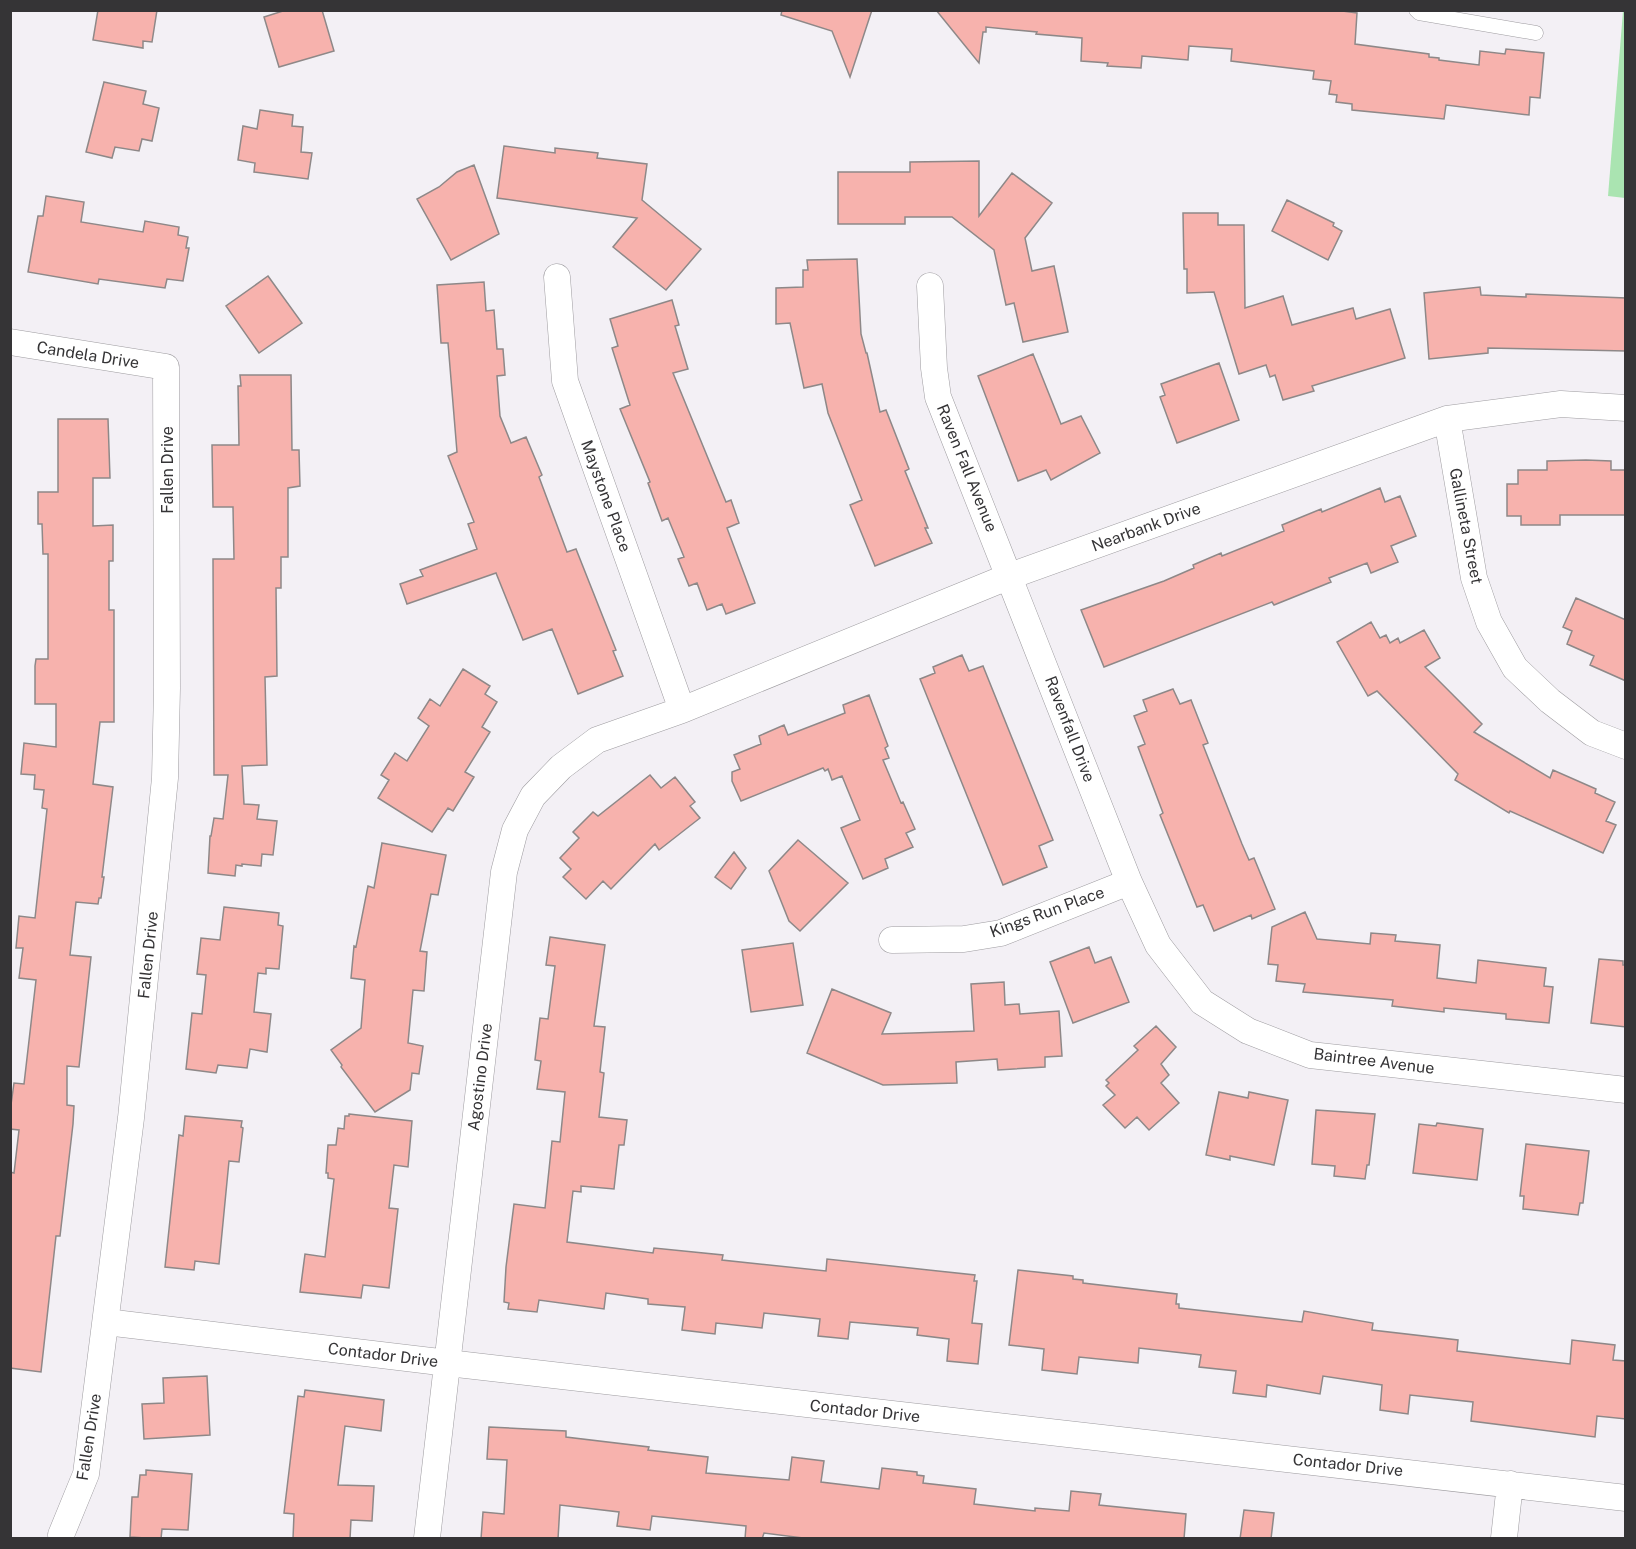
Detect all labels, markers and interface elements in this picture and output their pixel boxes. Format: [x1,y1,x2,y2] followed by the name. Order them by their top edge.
[35,338,141,372] street label: Candela Drive
[933,401,1001,535] street label: Raven Fall Avenue
[158,426,177,514] street label: Fallen Drive
[577,437,635,555] street label: Maystone Place
[1445,466,1487,586] street label: Gallineta Street
[1089,498,1203,556] street label: Nearbank Drive
[1041,673,1099,785] street label: Ravenfall Drive
[987,882,1107,942] street label: Kings Run Place
[134,910,162,1000] street label: Fallen Drive
[464,1022,496,1132] street label: Agostino Drive
[1312,1044,1436,1078] street label: Baintree Avenue
[327,1339,439,1371] street label: Contador Drive
[73,1392,105,1482] street label: Fallen Drive
[809,1396,921,1426] street label: Contador Drive
[1292,1450,1404,1480] street label: Contador Drive

